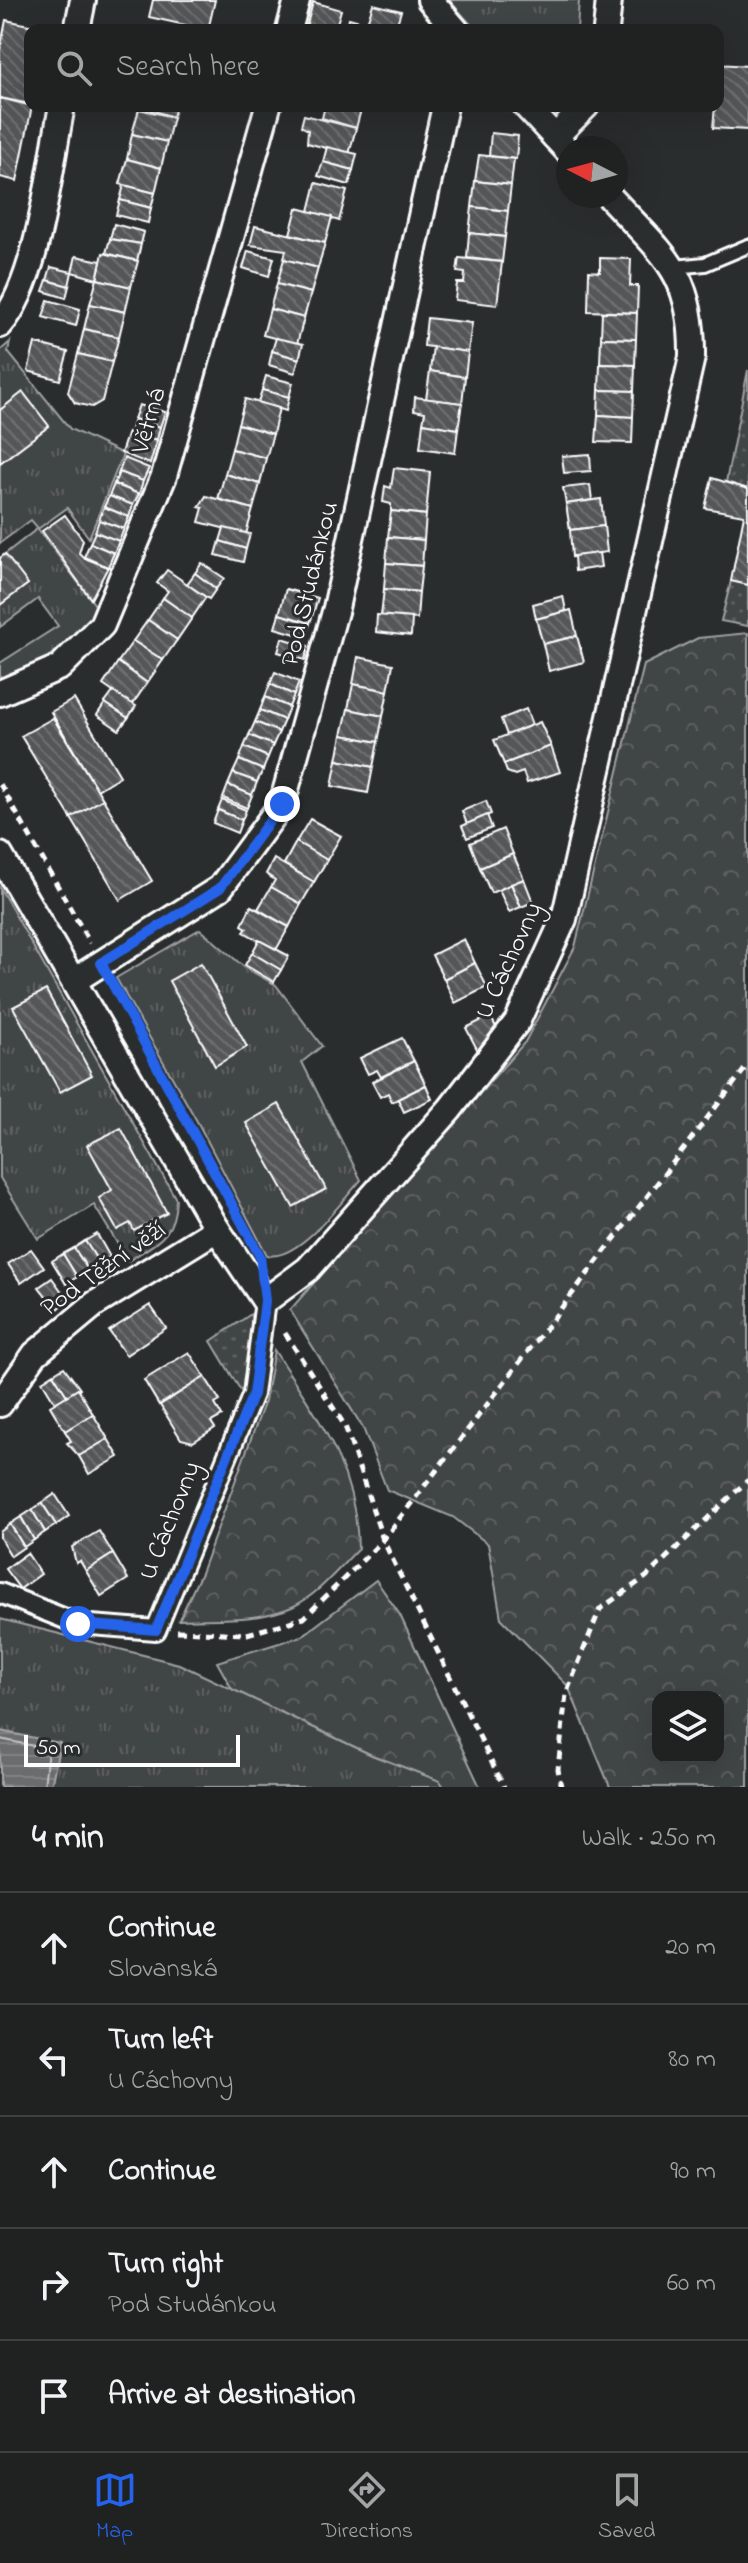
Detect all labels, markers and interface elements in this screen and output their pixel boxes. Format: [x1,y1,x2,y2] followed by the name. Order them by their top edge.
[24,24,724,112] search box
[52,46,96,90] icon: search
[116,46,260,90] text: Search here
[556,136,628,208] north arrow
[122,384,177,459] street label: Větrná
[272,498,350,670] street label: Pod Studánkou
[264,786,300,822] route end
[466,896,554,1026] street label: U Cáchovny
[33,1213,175,1327] street label: Pod Těžní věží
[130,1456,212,1586] street label: U Cáchovny
[60,1606,96,1642] route start
[652,1691,724,1763] map controls
[652,1691,724,1763] button: layers
[24,1731,240,1767] scale bar
[36,1733,81,1765] text: 50 m
[32,1814,104,1864] text: 4 min
[582,1820,716,1858] text: Walk · 250 m
[108,1907,216,1951] text: Continue
[32,1926,76,1970] icon: ahead
[665,1929,716,1967] text: 20 m
[108,1951,217,1989] text: Slovanská
[108,2019,213,2063] text: Turn left
[32,2038,76,2082] icon: left
[668,2041,716,2079] text: 80 m
[108,2063,233,2101] text: U Cáchovny
[32,2150,76,2194] icon: ahead
[108,2150,216,2194] text: Continue
[670,2153,716,2191] text: 90 m
[108,2243,223,2287] text: Turn right
[32,2262,76,2306] icon: right
[667,2265,716,2303] text: 60 m
[108,2287,277,2325] text: Pod Studánkou
[32,2374,76,2418] icon: arrive
[108,2374,356,2418] text: Arrive at destination
[93,2468,137,2548] tab: Map
[322,2468,413,2548] tab: Directions
[598,2468,655,2548] tab: Saved

